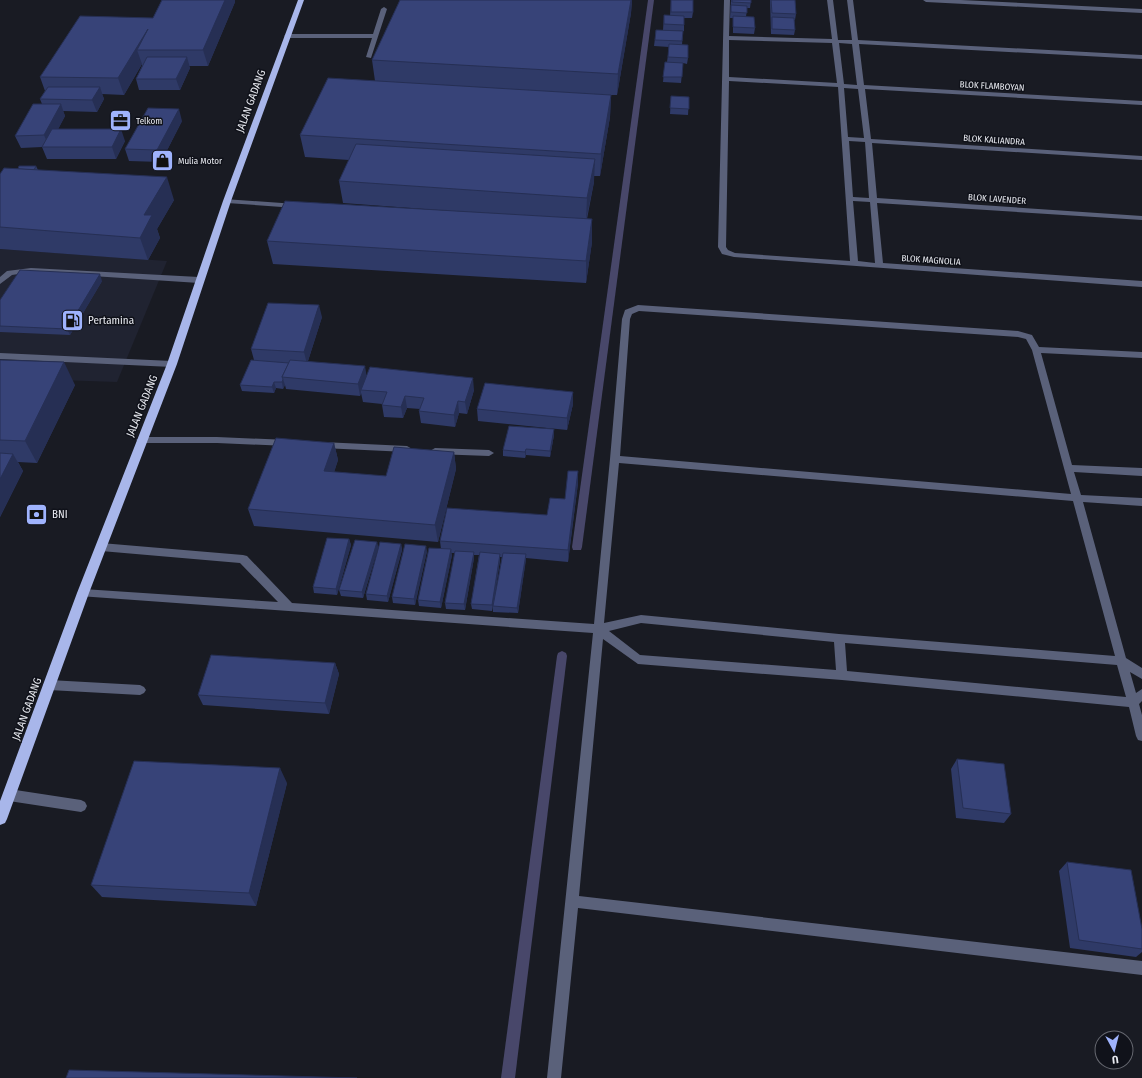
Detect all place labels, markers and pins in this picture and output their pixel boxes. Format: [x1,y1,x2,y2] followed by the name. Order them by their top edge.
[107,108,133,134] office icon: Telkom
[136,116,162,126] place label: Telkom
[149,148,175,174] shop icon: Mulia Motor
[178,156,223,166] place label: Mulia Motor
[59,307,85,333] fuel station icon: Pertamina
[88,314,134,327] place label: Pertamina
[23,501,49,527] bank icon: BNI
[52,508,68,521] place label: BNI

